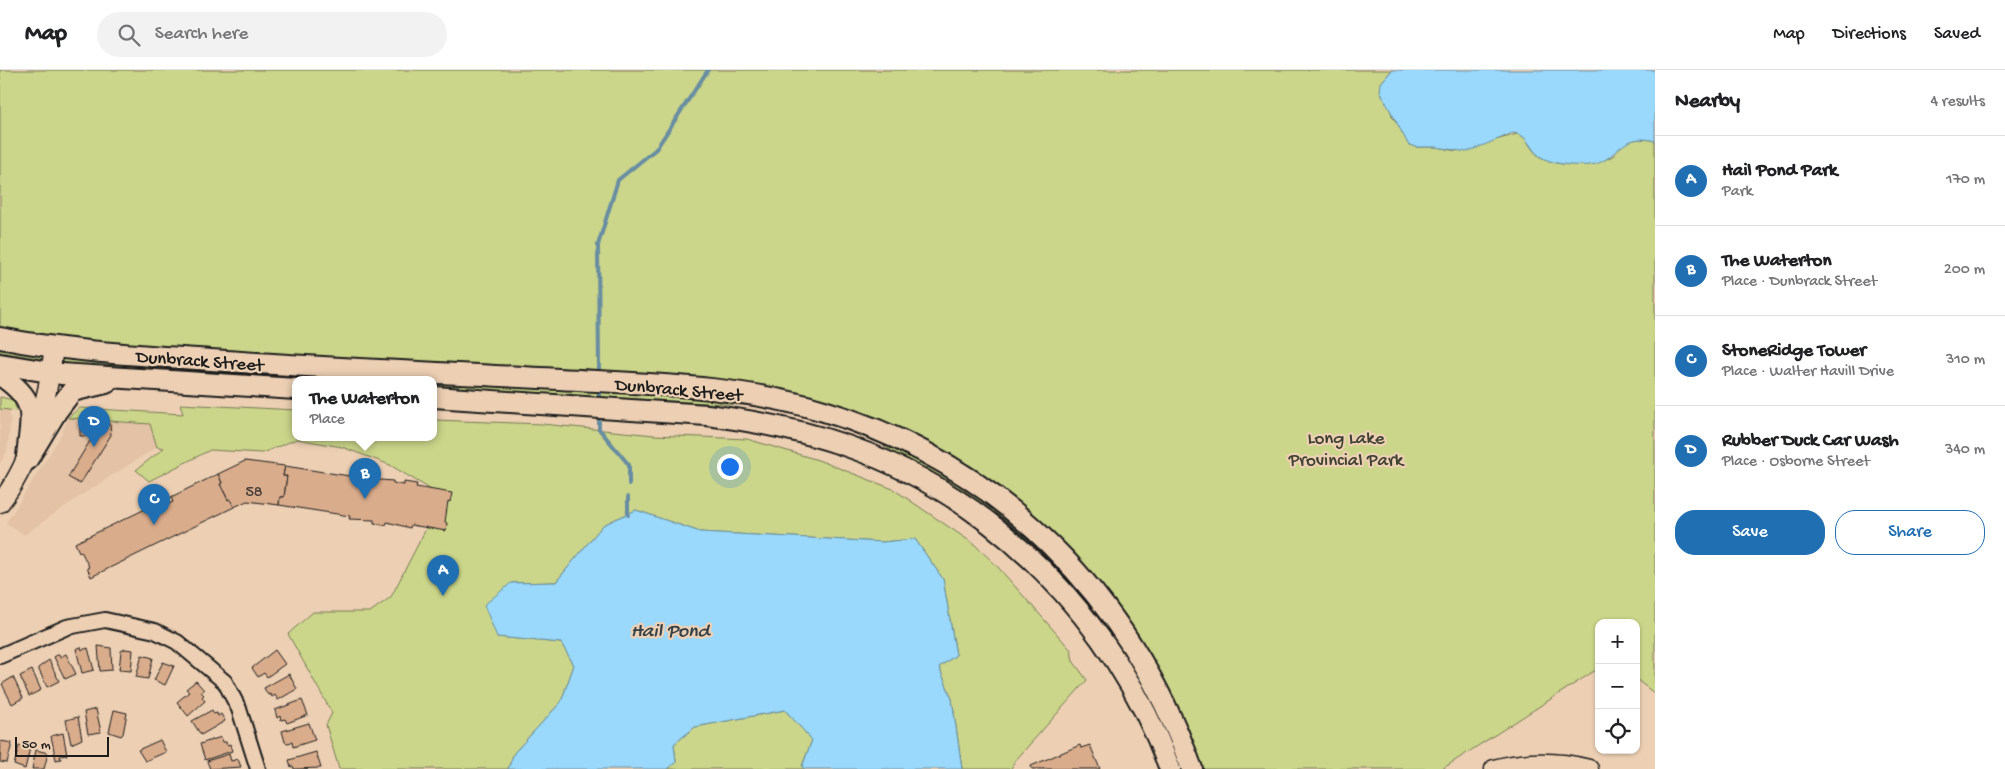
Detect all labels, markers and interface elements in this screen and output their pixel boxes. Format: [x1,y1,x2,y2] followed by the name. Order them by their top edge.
[97,12,447,57] search box
[25,20,67,49] text: Map
[115,21,143,49] icon: search
[155,23,248,46] text: Search here
[1773,24,1805,45] text: Map
[1833,24,1906,45] text: Directions
[1934,24,1980,45] text: Saved
[1675,90,1740,115] text: Nearby
[1930,93,1985,112] text: 4 results
[1722,160,1837,183] text: Hail Pond Park
[1686,171,1696,190] text: A
[1946,171,1985,190] text: 170 m
[1722,183,1753,202] text: Park
[1722,250,1831,273] text: The Waterton
[1687,261,1695,280] text: B
[1944,261,1985,280] text: 200 m
[1722,273,1877,292] text: Place · Dunbrack Street
[1722,340,1866,363] text: StoneRidge Tower
[133,346,266,379] street label: Dunbrack Street
[1687,351,1695,370] text: C
[1946,351,1985,370] text: 310 m
[1722,363,1894,382] text: Place · Walter Havill Drive
[612,374,746,409] street label: Dunbrack Street
[292,376,437,441] popup
[310,388,419,411] text: The Waterton
[78,406,110,447] pin: D
[310,411,345,430] text: Place
[1288,428,1405,473] park label: Long Lake Provincial Park
[1722,430,1899,453] text: Rubber Duck Car Wash
[1686,441,1696,460] text: D
[1945,441,1985,460] text: 340 m
[1722,453,1870,472] text: Place · Osborne Street
[717,454,743,480] your location
[349,458,381,499] pin: B
[138,484,170,525] pin: C
[245,484,263,503] house number: 58
[1675,510,1825,555] button: Save
[1835,510,1985,555] button: Share
[427,555,459,596] pin: A
[1595,619,1640,754] map controls
[1595,619,1640,664] button: +
[631,621,712,644] water label: Hail Pond
[1595,664,1640,709] button: −
[1595,709,1640,754] button: locate
[15,734,109,757] scale bar
[22,737,51,754] text: 50 m

